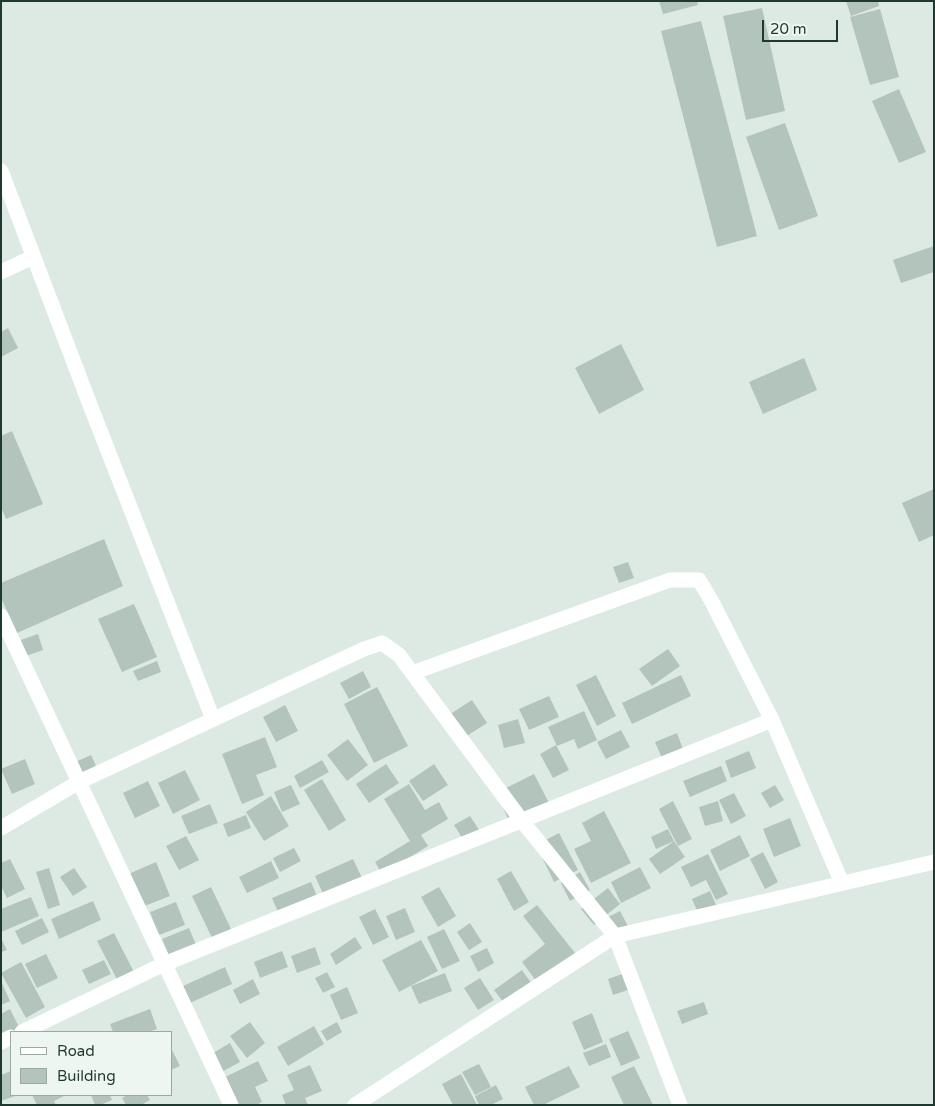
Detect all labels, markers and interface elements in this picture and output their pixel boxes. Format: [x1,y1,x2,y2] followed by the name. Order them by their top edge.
[765,10,841,42] scale bar
[770,20,807,38] text: 20 m
[10,1031,172,1096] legend
[57,1042,95,1060] text: Road
[57,1067,116,1085] text: Building

